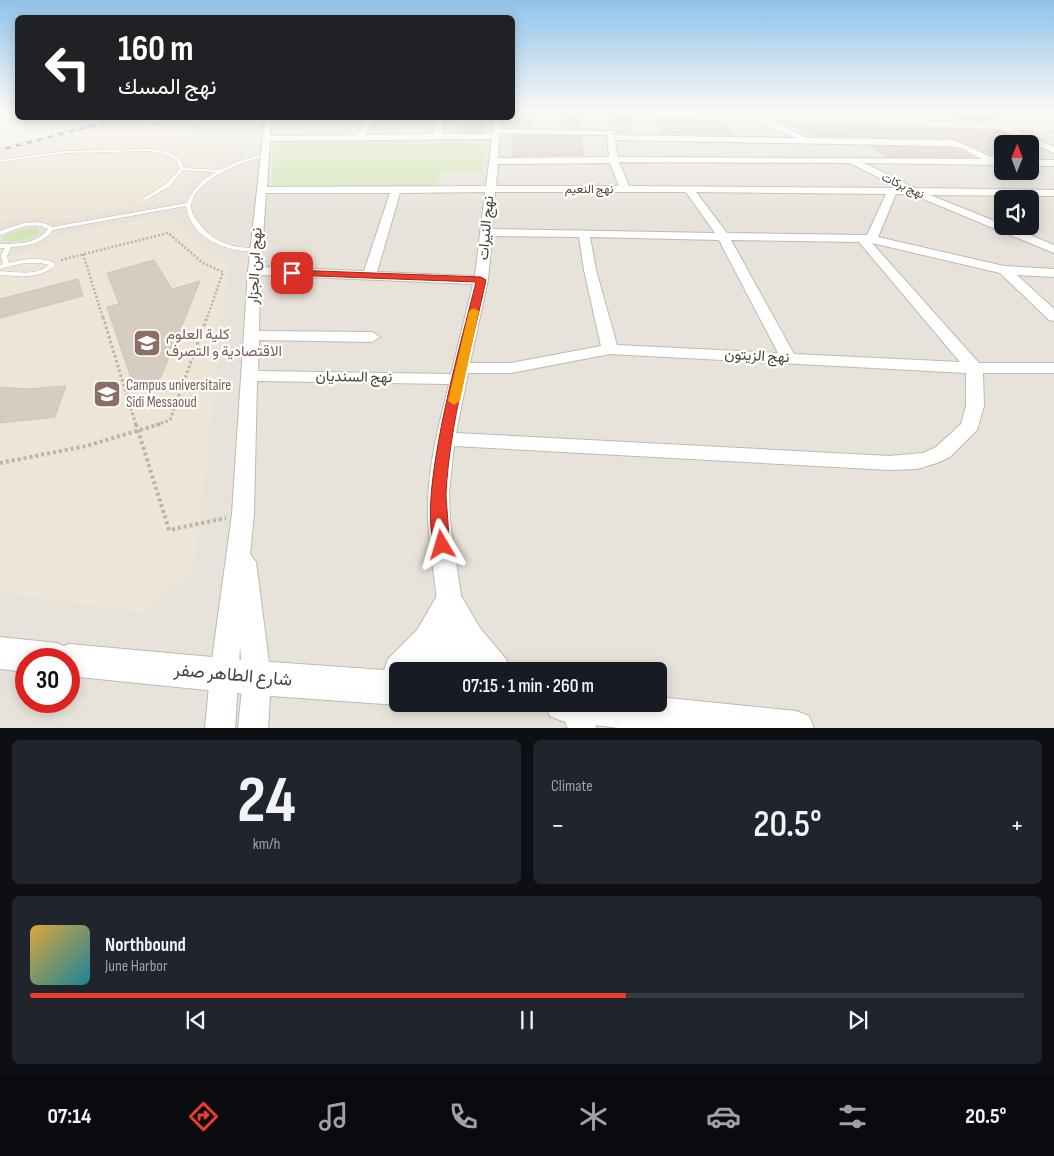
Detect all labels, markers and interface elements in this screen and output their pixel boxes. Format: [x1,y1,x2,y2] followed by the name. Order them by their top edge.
[118,28,194,71] text: 160 m
[35,35,100,100] icon: left
[118,74,217,101] text: نهج المسك
[994,135,1039,180] north arrow
[994,135,1039,235] map controls
[879,170,927,203] street label: نهج بركات
[565,182,613,198] street label: نهج النعيم
[994,190,1039,235] button: sound
[474,195,499,261] street label: نهج النيرات
[243,227,267,306] street label: نهج ابن الجزار
[271,252,313,294] pin
[278,259,306,287] icon: arrive
[166,325,282,361] place label: كلية العلوم الاقتصادية و التصرف
[132,328,162,358] school or university icon: كلية العلوم الاقتصادية و التصرف
[724,345,790,368] street label: نهج الزيتون
[315,367,393,388] street label: نهج السنديان
[126,376,231,412] place label: Campus universitaire Sidi Messaoud
[92,379,122,409] school or university icon: Campus universitaire Sidi Messaoud
[415,518,467,570] position arrow
[15,648,80,713] speed limit sign: 30
[172,659,293,692] street label: شارع الطاهر صفر
[462,675,594,698] text: 07:15 · 1 min · 260 m
[237,763,296,841] text: 24
[551,777,593,796] text: Climate
[753,802,822,847] text: 20.5°
[551,809,565,842] text: −
[1010,809,1024,842] text: +
[253,835,280,854] text: km/h
[105,934,186,957] text: Northbound
[105,957,168,976] text: June Harbor
[182,1006,210,1034] icon: previous
[513,1006,541,1034] icon: pause
[844,1006,872,1034] icon: next
[186,1099,221,1134] icon: directions
[316,1099,351,1134] icon: music
[446,1099,481,1134] icon: phone
[576,1099,611,1134] icon: climate
[706,1099,741,1134] icon: car
[835,1099,870,1134] icon: filters
[47,1103,91,1130] text: 07:14
[965,1103,1007,1130] text: 20.5°

